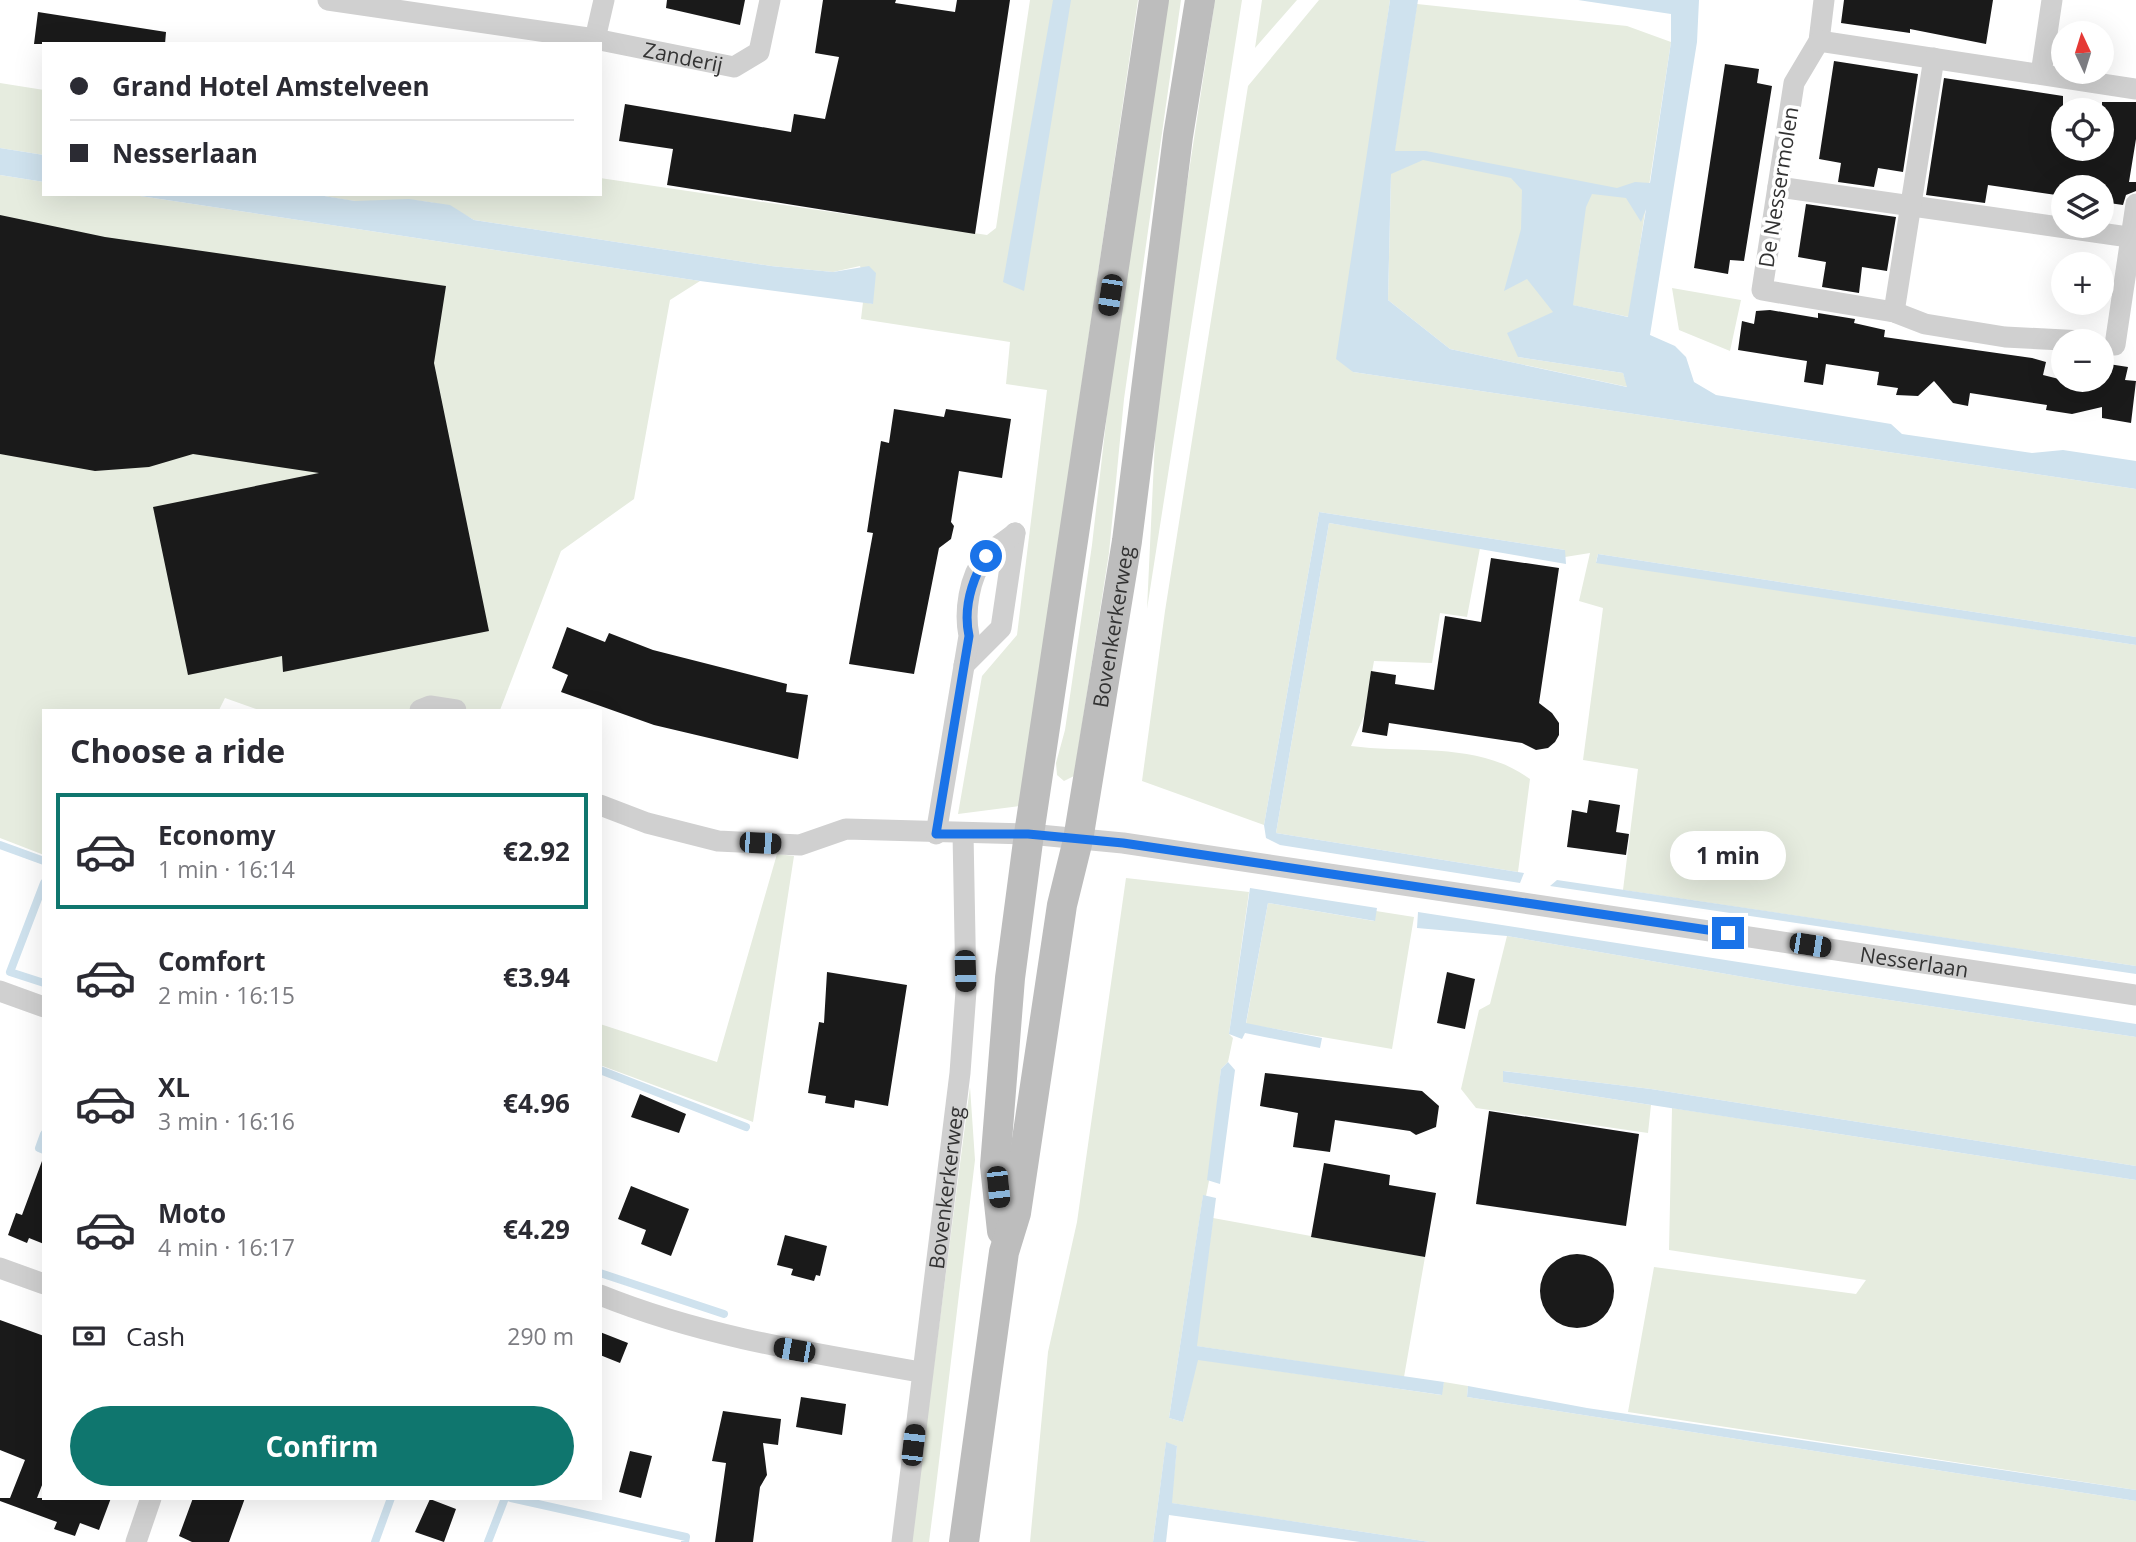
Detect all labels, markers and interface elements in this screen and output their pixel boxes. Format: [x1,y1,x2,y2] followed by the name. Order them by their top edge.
[2051,21,2114,84] north arrow
[2051,21,2114,392] map controls
[641,35,726,78] street label: Zanderij
[112,68,430,104] text: Grand Hotel Amstelveen
[2051,98,2114,161] button: locate
[1751,105,1805,269] street label: De Nessermolen
[112,135,258,171] text: Nesserlaan
[2051,175,2114,238] button: layers
[2051,252,2114,315] button: +
[1097,273,1124,317] car
[2051,329,2114,392] button: −
[970,540,1002,572] route start
[1086,544,1140,710] street label: Bovenkerkerweg
[70,729,285,772] text: Choose a ride
[158,817,276,853] text: Economy
[74,820,137,883] icon: car
[739,831,782,855] car
[1670,832,1786,880] callout: 1 min
[503,833,570,869] text: €2.92
[1696,839,1760,871] text: 1 min
[158,853,295,885] text: 1 min · 16:14
[1712,917,1744,949] route end
[1788,931,1833,959] car
[1858,940,1971,984] street label: Nesserlaan
[158,943,265,979] text: Comfort
[74,946,137,1009] icon: car
[954,950,977,992] car
[503,959,570,995] text: €3.94
[158,979,295,1011] text: 2 min · 16:15
[158,1069,190,1105] text: XL
[74,1072,137,1135] icon: car
[503,1085,570,1121] text: €4.96
[158,1105,295,1137] text: 3 min · 16:16
[922,1105,970,1271] street label: Bovenkerkerweg
[986,1165,1011,1209] car
[158,1195,226,1231] text: Moto
[74,1198,137,1261] icon: car
[503,1211,570,1247] text: €4.29
[158,1231,295,1263] text: 4 min · 16:17
[70,1317,108,1355] icon: cash
[126,1318,185,1354] text: Cash
[507,1320,574,1352] text: 290 m
[772,1336,817,1364] car
[70,1406,574,1486] button: Confirm
[901,1423,926,1467] car

